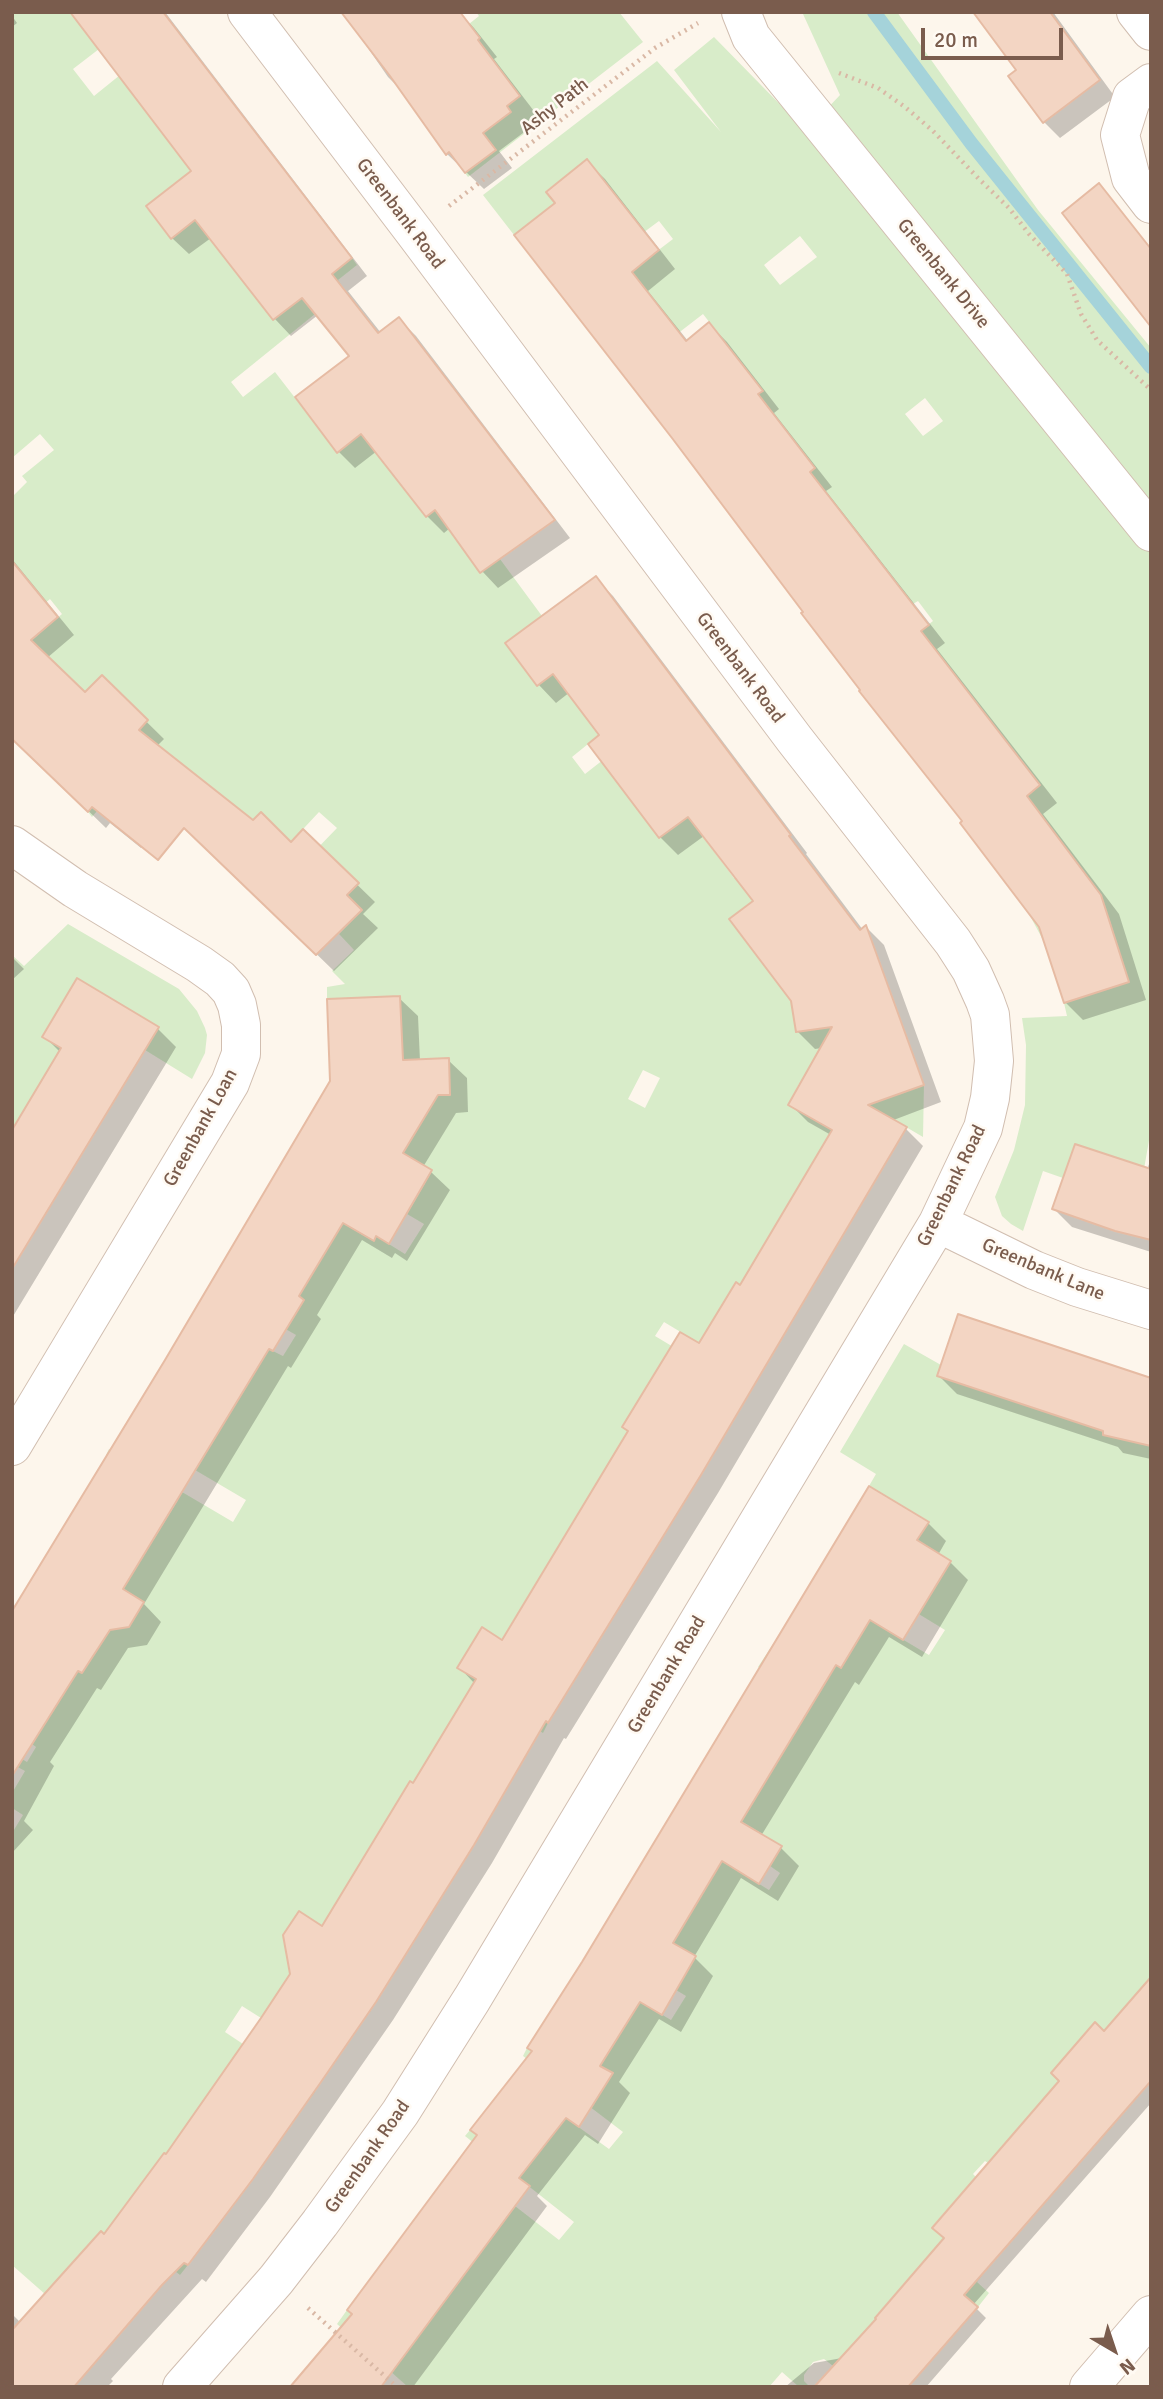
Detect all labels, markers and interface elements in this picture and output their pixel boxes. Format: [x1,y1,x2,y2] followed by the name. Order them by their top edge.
[925,14,1067,58] scale bar
[934,27,978,53] text: 20 m
[517,73,593,141] street label: Ashy Path
[351,154,449,274] street label: Greenbank Road
[892,215,994,333] street label: Greenbank Drive
[691,608,789,728] street label: Greenbank Road
[159,1065,243,1191] street label: Greenbank Loan
[913,1121,991,1251] street label: Greenbank Road
[978,1234,1108,1306] street label: Greenbank Lane
[623,1612,711,1738] street label: Greenbank Road
[321,2096,415,2218] street label: Greenbank Road
[1079,2315,1149,2385] north arrow
[1115,2353,1140,2380] text: N

